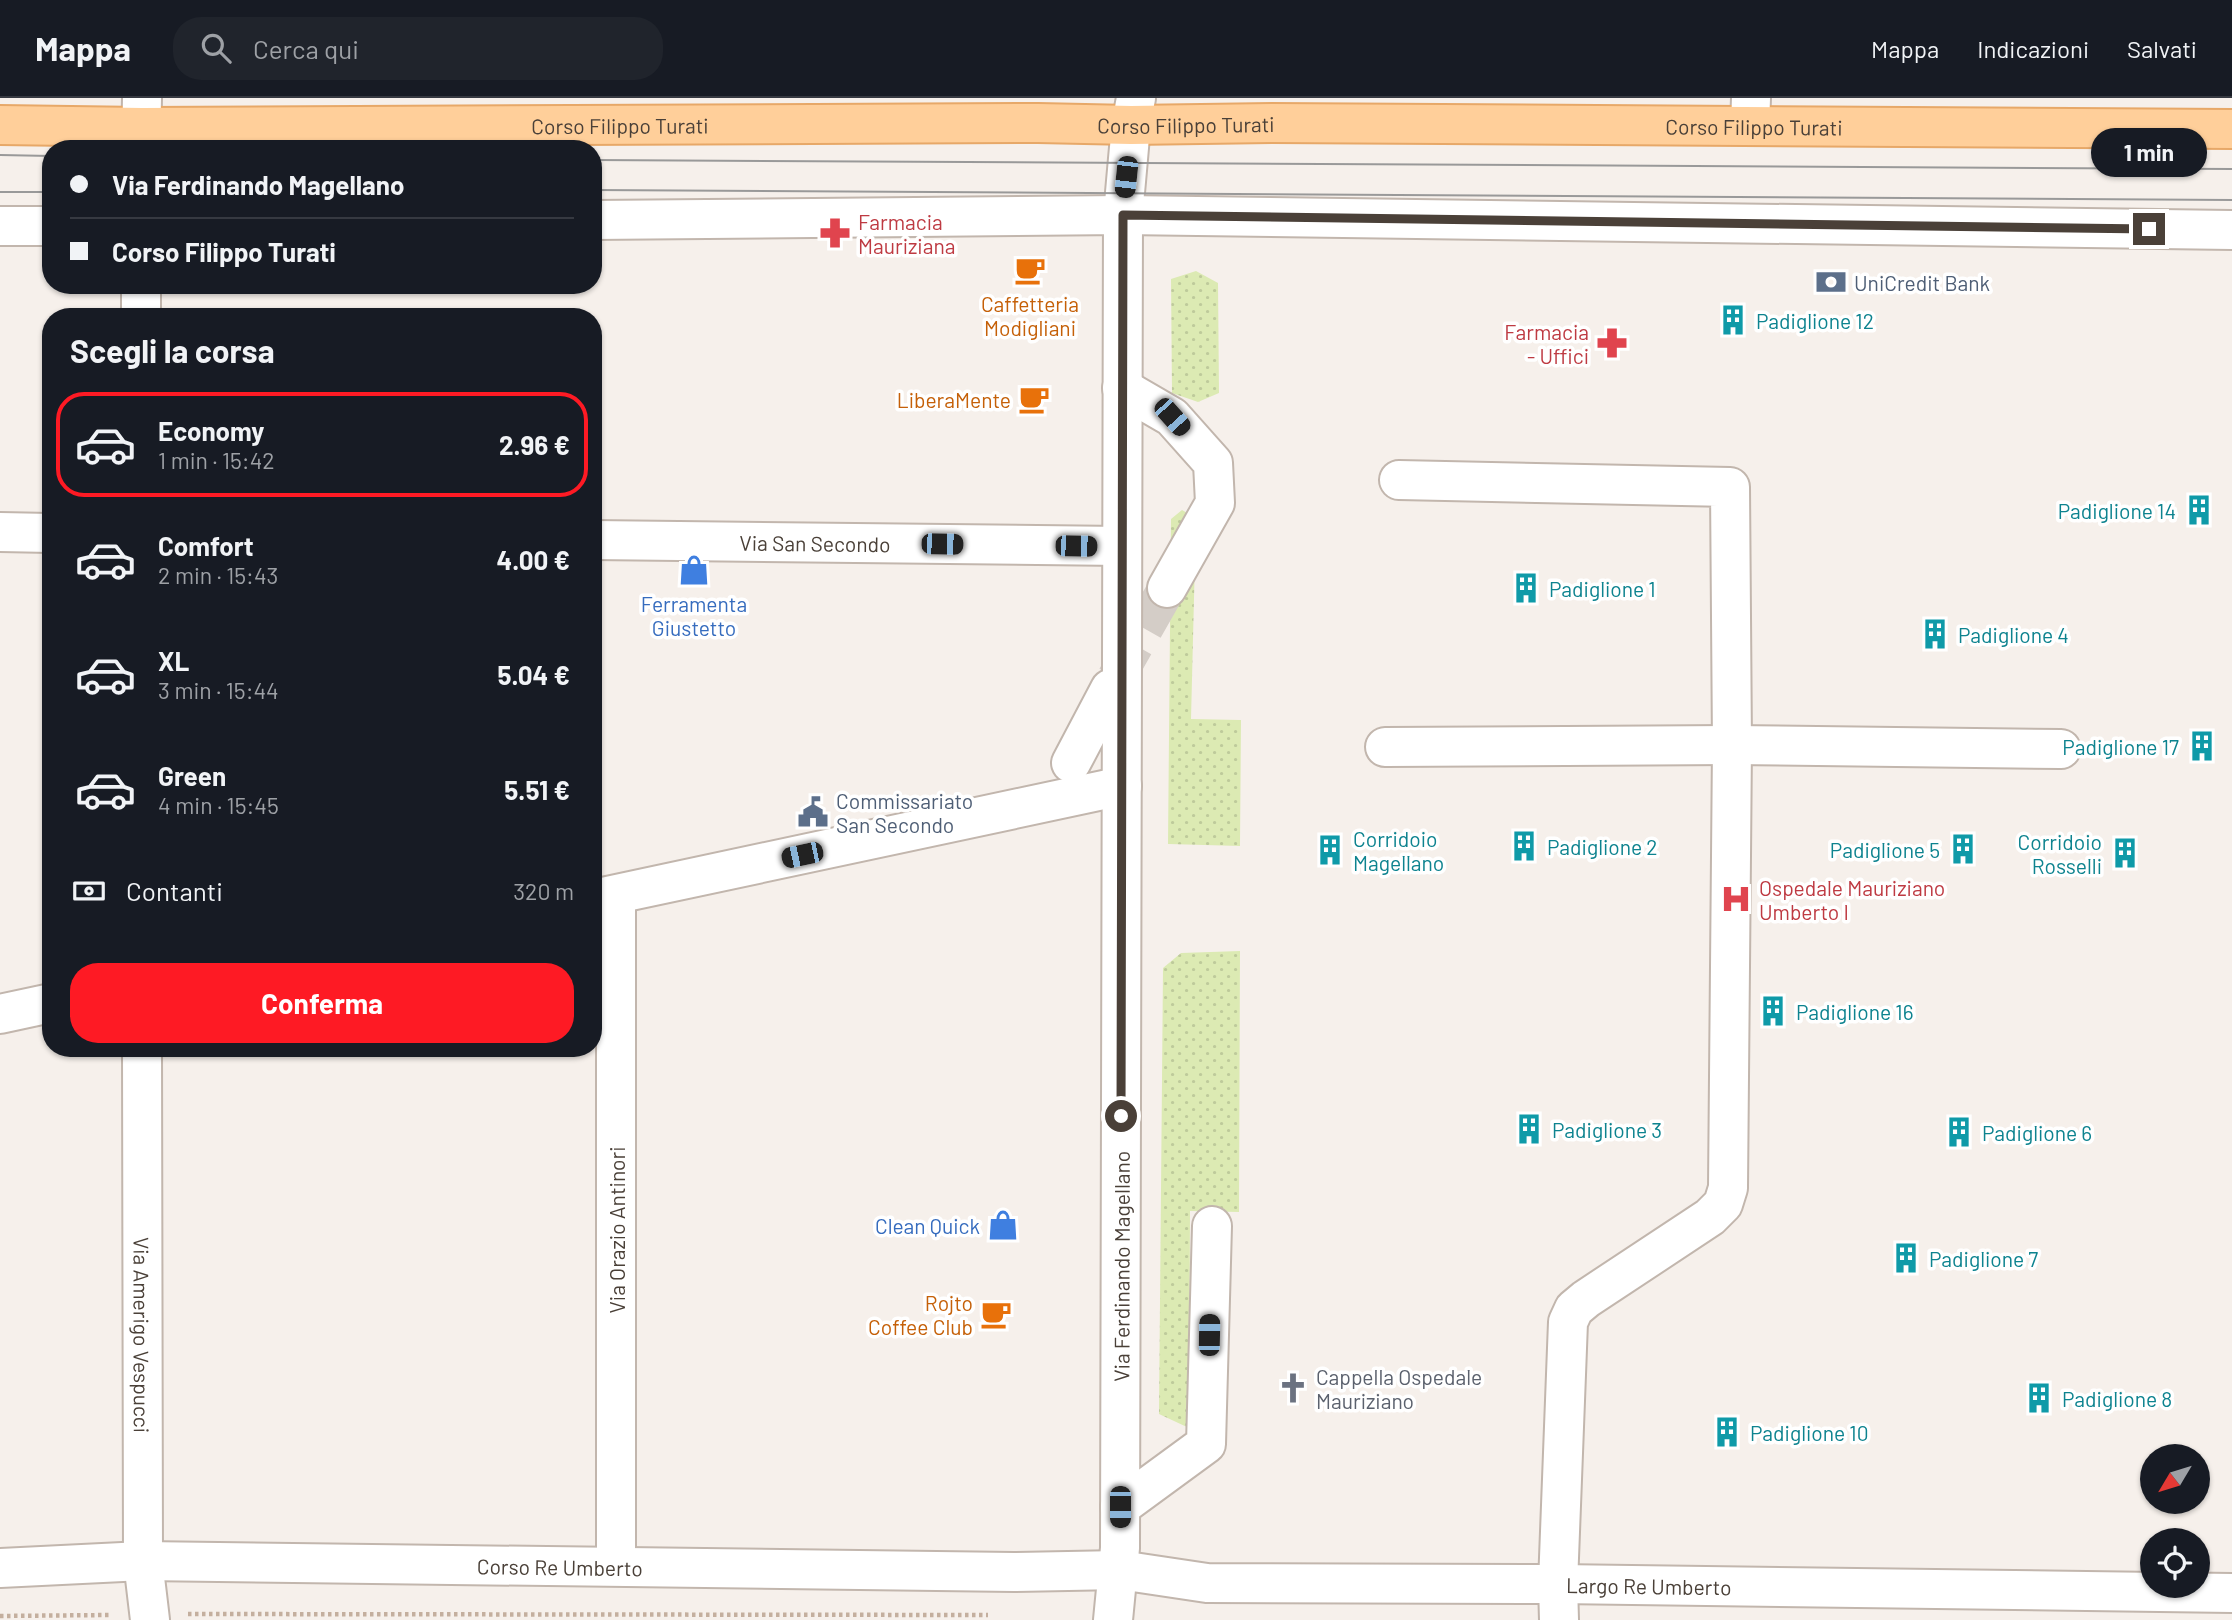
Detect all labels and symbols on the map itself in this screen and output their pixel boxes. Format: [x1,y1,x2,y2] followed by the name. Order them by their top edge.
[1097,110,1275,138] street label: Corso Filippo Turati
[531,112,709,138] street label: Corso Filippo Turati
[1665,113,1843,139] street label: Corso Filippo Turati
[2091,128,2207,176] callout: 1 min
[1114,155,1139,199] car
[858,209,955,258] place label: Farmacia Mauriziana
[2133,213,2165,245] route end
[818,216,852,250] pharmacy icon: Farmacia Mauriziana
[1013,253,1047,287] cafe icon: Caffetteria Modigliani
[1814,265,1848,299] bank icon: UniCredit Bank
[1854,270,1990,295] place label: UniCredit Bank
[981,291,1079,340] place label: Caffetteria Modigliani
[1716,303,1750,337] building icon: Padiglione 12
[1756,308,1874,333] place label: Padiglione 12
[1504,319,1589,368] place label: Farmacia - Uffici
[1595,326,1629,360] pharmacy icon: Farmacia - Uffici
[1017,382,1051,416] cafe icon: LiberaMente
[897,387,1011,412] place label: LiberaMente
[1151,394,1194,440] car
[2182,493,2216,527] building icon: Padiglione 14
[2058,498,2176,523] place label: Padiglione 14
[739,529,891,556] street label: Via San Secondo
[921,533,964,555] car
[1055,535,1098,557] car
[677,553,711,587] shop icon: Ferramenta Giustetto
[1509,571,1543,605] building icon: Padiglione 1
[1549,576,1656,601] place label: Padiglione 1
[641,591,747,640] place label: Ferramenta Giustetto
[1918,617,1952,651] building icon: Padiglione 4
[1958,622,2069,647] place label: Padiglione 4
[2185,729,2219,763] building icon: Padiglione 17
[2062,734,2179,759] place label: Padiglione 17
[836,788,973,837] place label: Commissariato San Secondo
[796,795,830,829] public building icon: Commissariato San Secondo
[1353,826,1444,875] place label: Corridoio Magellano
[1507,829,1541,863] building icon: Padiglione 2
[2017,829,2102,878] place label: Corridoio Rosselli
[1946,832,1980,866] building icon: Padiglione 5
[1313,833,1347,867] building icon: Corridoio Magellano
[1547,834,1658,859] place label: Padiglione 2
[2108,836,2142,870] building icon: Corridoio Rosselli
[1830,837,1940,862] place label: Padiglione 5
[780,840,825,870] car
[1759,875,1945,924] place label: Ospedale Mauriziano Umberto I
[1719,882,1753,916] hospital icon: Ospedale Mauriziano Umberto I
[1756,994,1790,1028] building icon: Padiglione 16
[1796,999,1914,1024] place label: Padiglione 16
[1105,1100,1137,1132] route start
[1512,1112,1546,1146] building icon: Padiglione 3
[1942,1115,1976,1149] building icon: Padiglione 6
[1552,1117,1662,1142] place label: Padiglione 3
[1982,1120,2092,1145] place label: Padiglione 6
[604,1146,629,1314] street label: Via Orazio Antinori
[1108,1151,1133,1382] street label: Via Ferdinando Magellano
[986,1208,1020,1242] shop icon: Clean Quick
[875,1213,980,1238] place label: Clean Quick
[130,1237,155,1433] street label: Via Amerigo Vespucci
[1889,1241,1923,1275] building icon: Padiglione 7
[1929,1246,2038,1271] place label: Padiglione 7
[868,1290,973,1339] place label: Rojto Coffee Club
[979,1297,1013,1331] cafe icon: Rojto Coffee Club
[1199,1314,1220,1356] car
[1316,1364,1482,1413] place label: Cappella Ospedale Mauriziano
[1276,1371,1310,1405] church icon: Cappella Ospedale Mauriziano
[2022,1381,2056,1415] building icon: Padiglione 8
[2062,1386,2172,1411] place label: Padiglione 8
[1710,1415,1744,1449] building icon: Padiglione 10
[1750,1420,1869,1445] place label: Padiglione 10
[2140,1444,2210,1514] north arrow
[1110,1486,1131,1528] car
[477,1553,643,1580] street label: Corso Re Umberto
[1566,1572,1732,1599] street label: Largo Re Umberto

